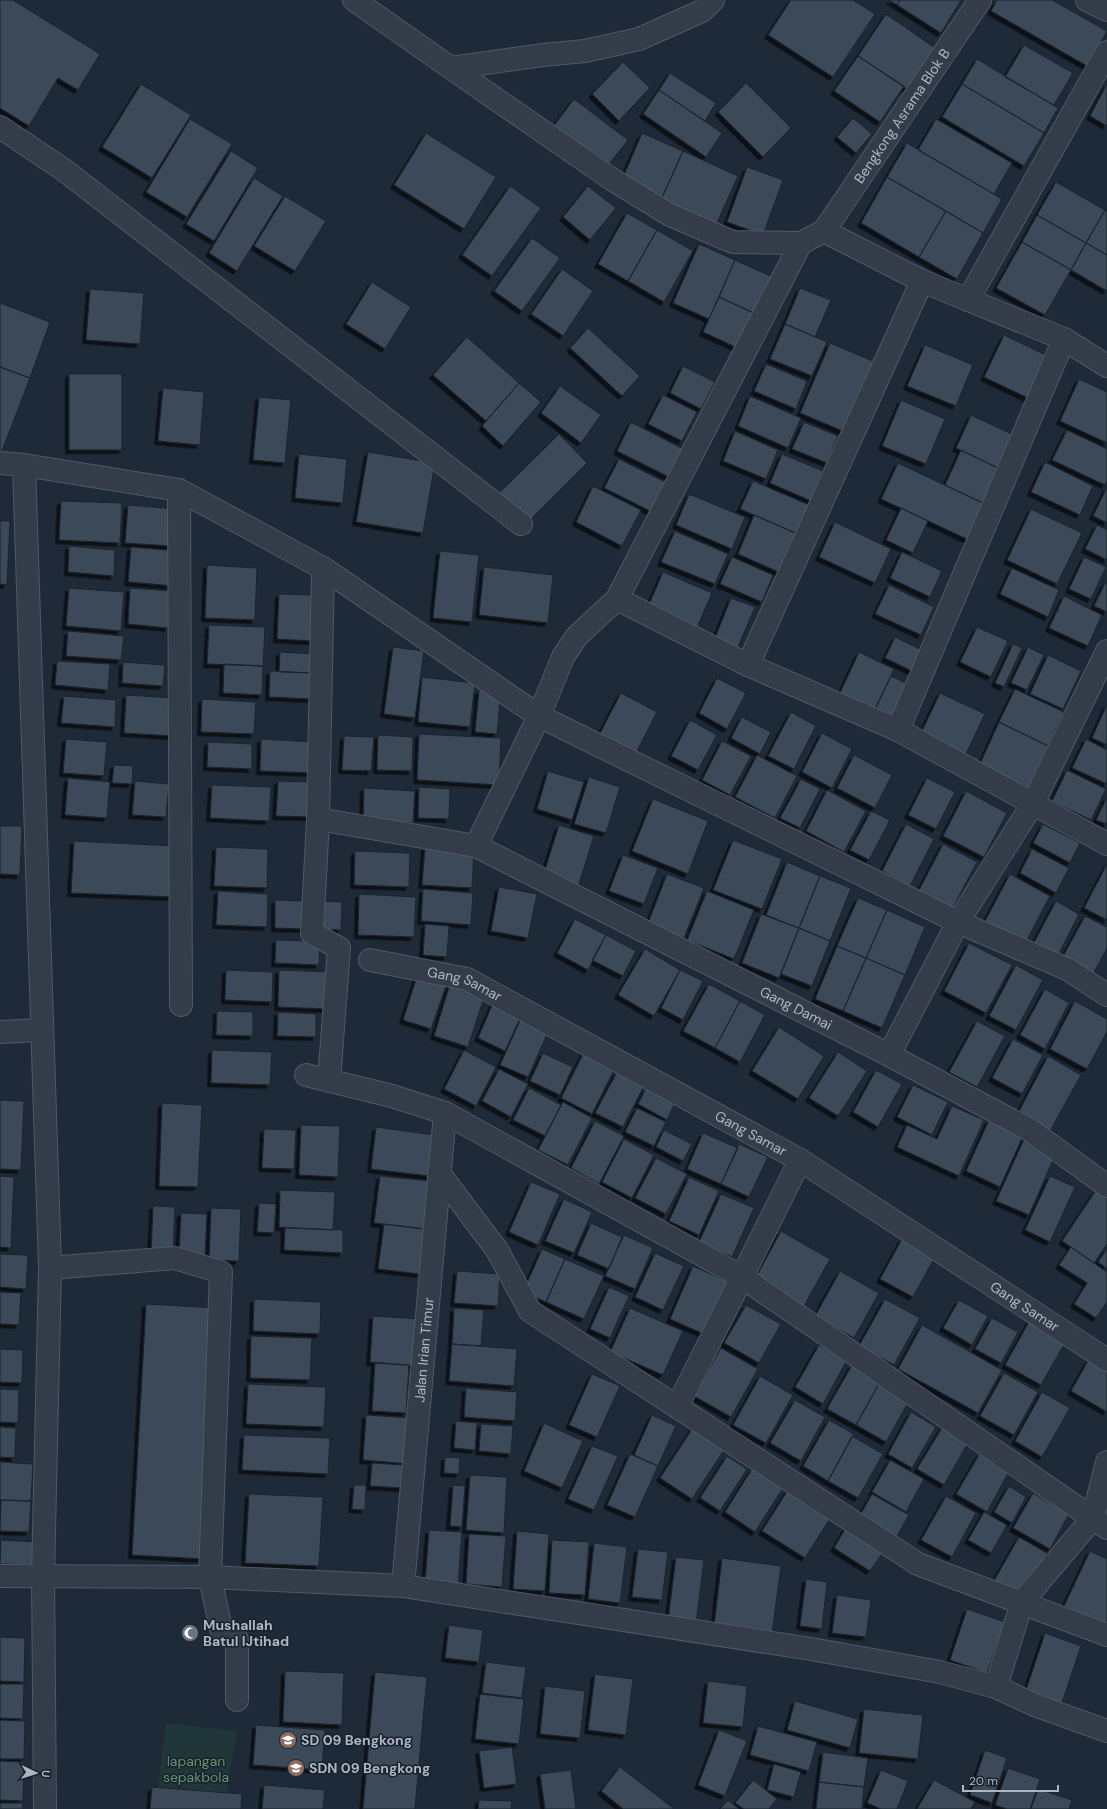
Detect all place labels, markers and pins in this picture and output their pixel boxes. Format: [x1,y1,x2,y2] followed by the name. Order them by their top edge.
[203,1616,289,1650] place label: Mushallah Batul IJtihad
[180,1623,200,1643] mosque icon: Mushallah Batul IJtihad
[278,1730,298,1750] school or university icon: SD 09 Bengkong
[301,1731,412,1749] place label: SD 09 Bengkong
[286,1758,306,1778] school or university icon: SDN 09 Bengkong
[309,1759,430,1777] place label: SDN 09 Bengkong

